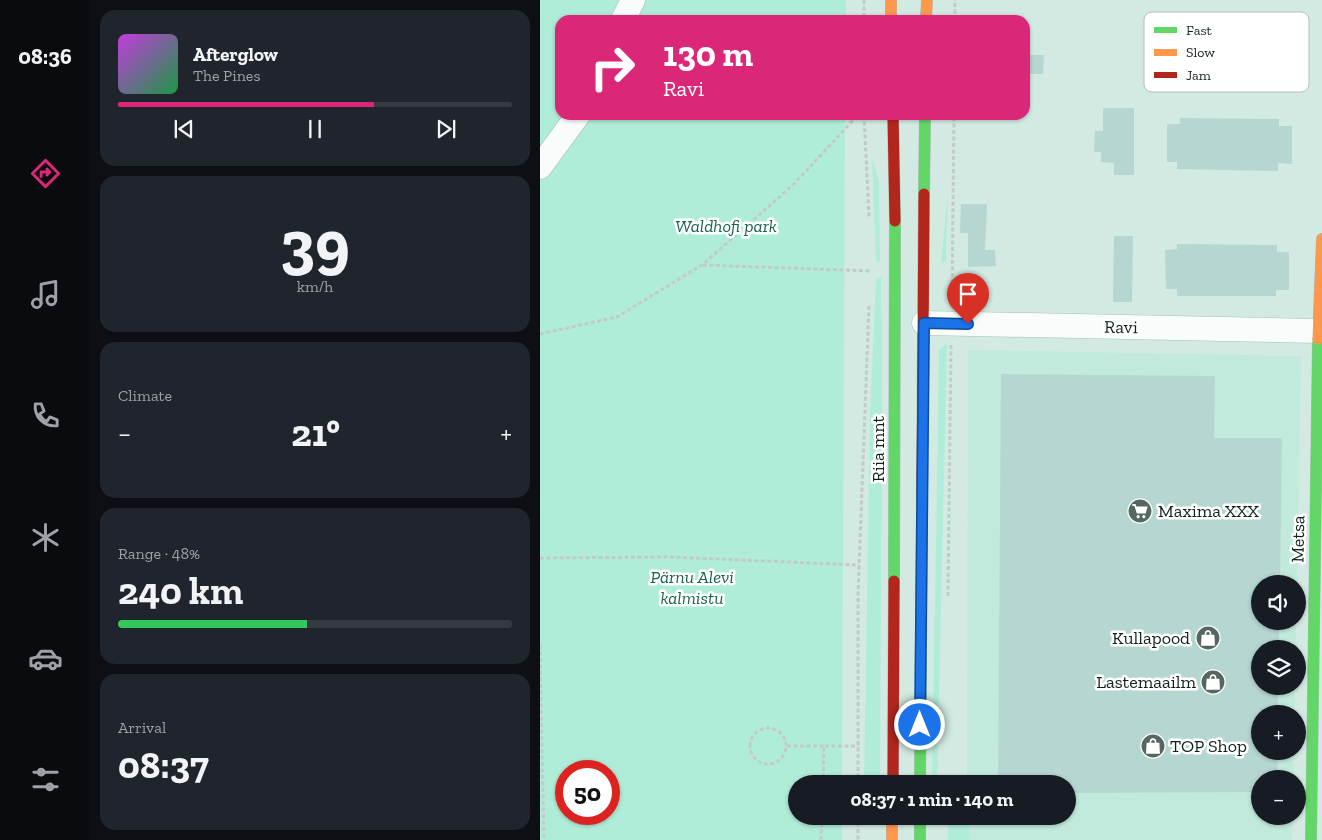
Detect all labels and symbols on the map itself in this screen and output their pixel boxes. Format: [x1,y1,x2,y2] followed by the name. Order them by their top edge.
[1144,12,1309,92] legend
[1186,22,1213,39] text: Fast
[1186,44,1215,61] text: Slow
[1186,67,1211,84] text: Jam
[675,215,777,237] park label: Waldhofi park
[947,273,989,324] pin
[1104,316,1138,338] street label: Ravi
[867,415,889,482] street label: Riia mnt
[1127,498,1153,524] supermarket icon: Maxima XXX
[1158,500,1260,522] place label: Maxima XXX
[1287,515,1309,563] street label: Metsa
[650,566,734,609] park label: Pärnu Alevi kalmistu
[1195,625,1221,651] shop icon: Kullapood
[1112,627,1190,649] place label: Kullapood
[1200,669,1226,695] shop icon: Lastemaailm
[1096,671,1196,693] place label: Lastemaailm
[893,698,945,750] position arrow
[1140,733,1166,759] shop icon: TOP Shop
[1170,735,1247,757] place label: TOP Shop
[555,760,620,825] speed limit sign: 50

